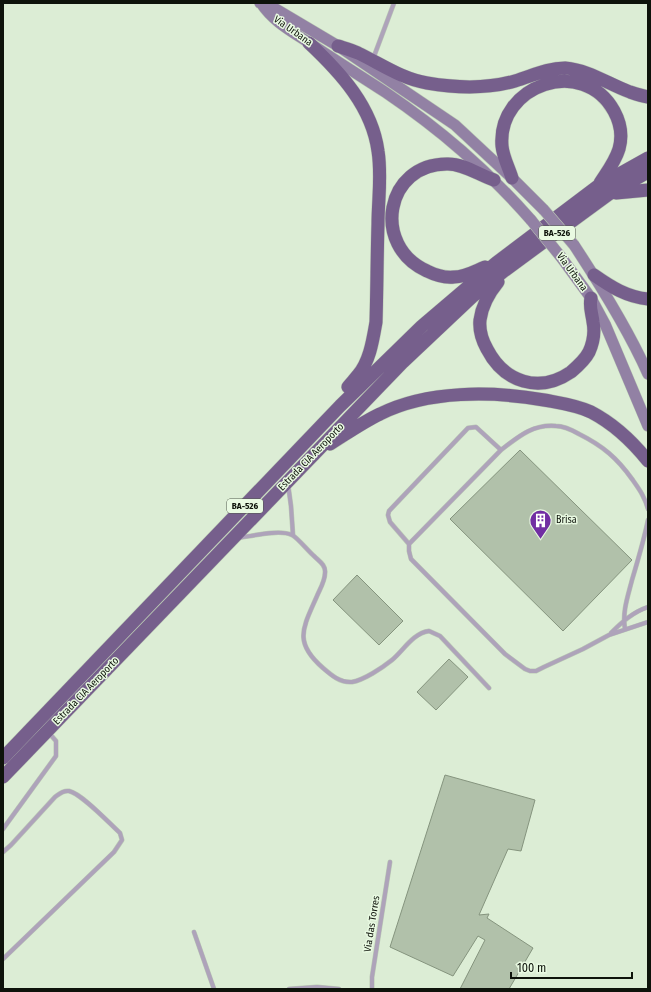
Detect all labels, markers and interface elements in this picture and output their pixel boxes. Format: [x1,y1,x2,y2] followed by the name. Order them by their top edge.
[271,13,315,49] street label: Via Urbana
[539,226,575,240] road number: BA-526
[554,250,590,294] street label: Via Urbana
[276,421,346,493] street label: Estrada CIA Aeroporto
[227,499,263,513] road number: BA-526
[528,507,554,540] building icon: Brisa
[556,514,577,526] place label: Brisa
[51,655,121,727] street label: Estrada CIA Aeroporto
[362,895,382,953] street label: Via das Torres
[511,954,632,980] scale bar
[517,961,546,975] text: 100 m

